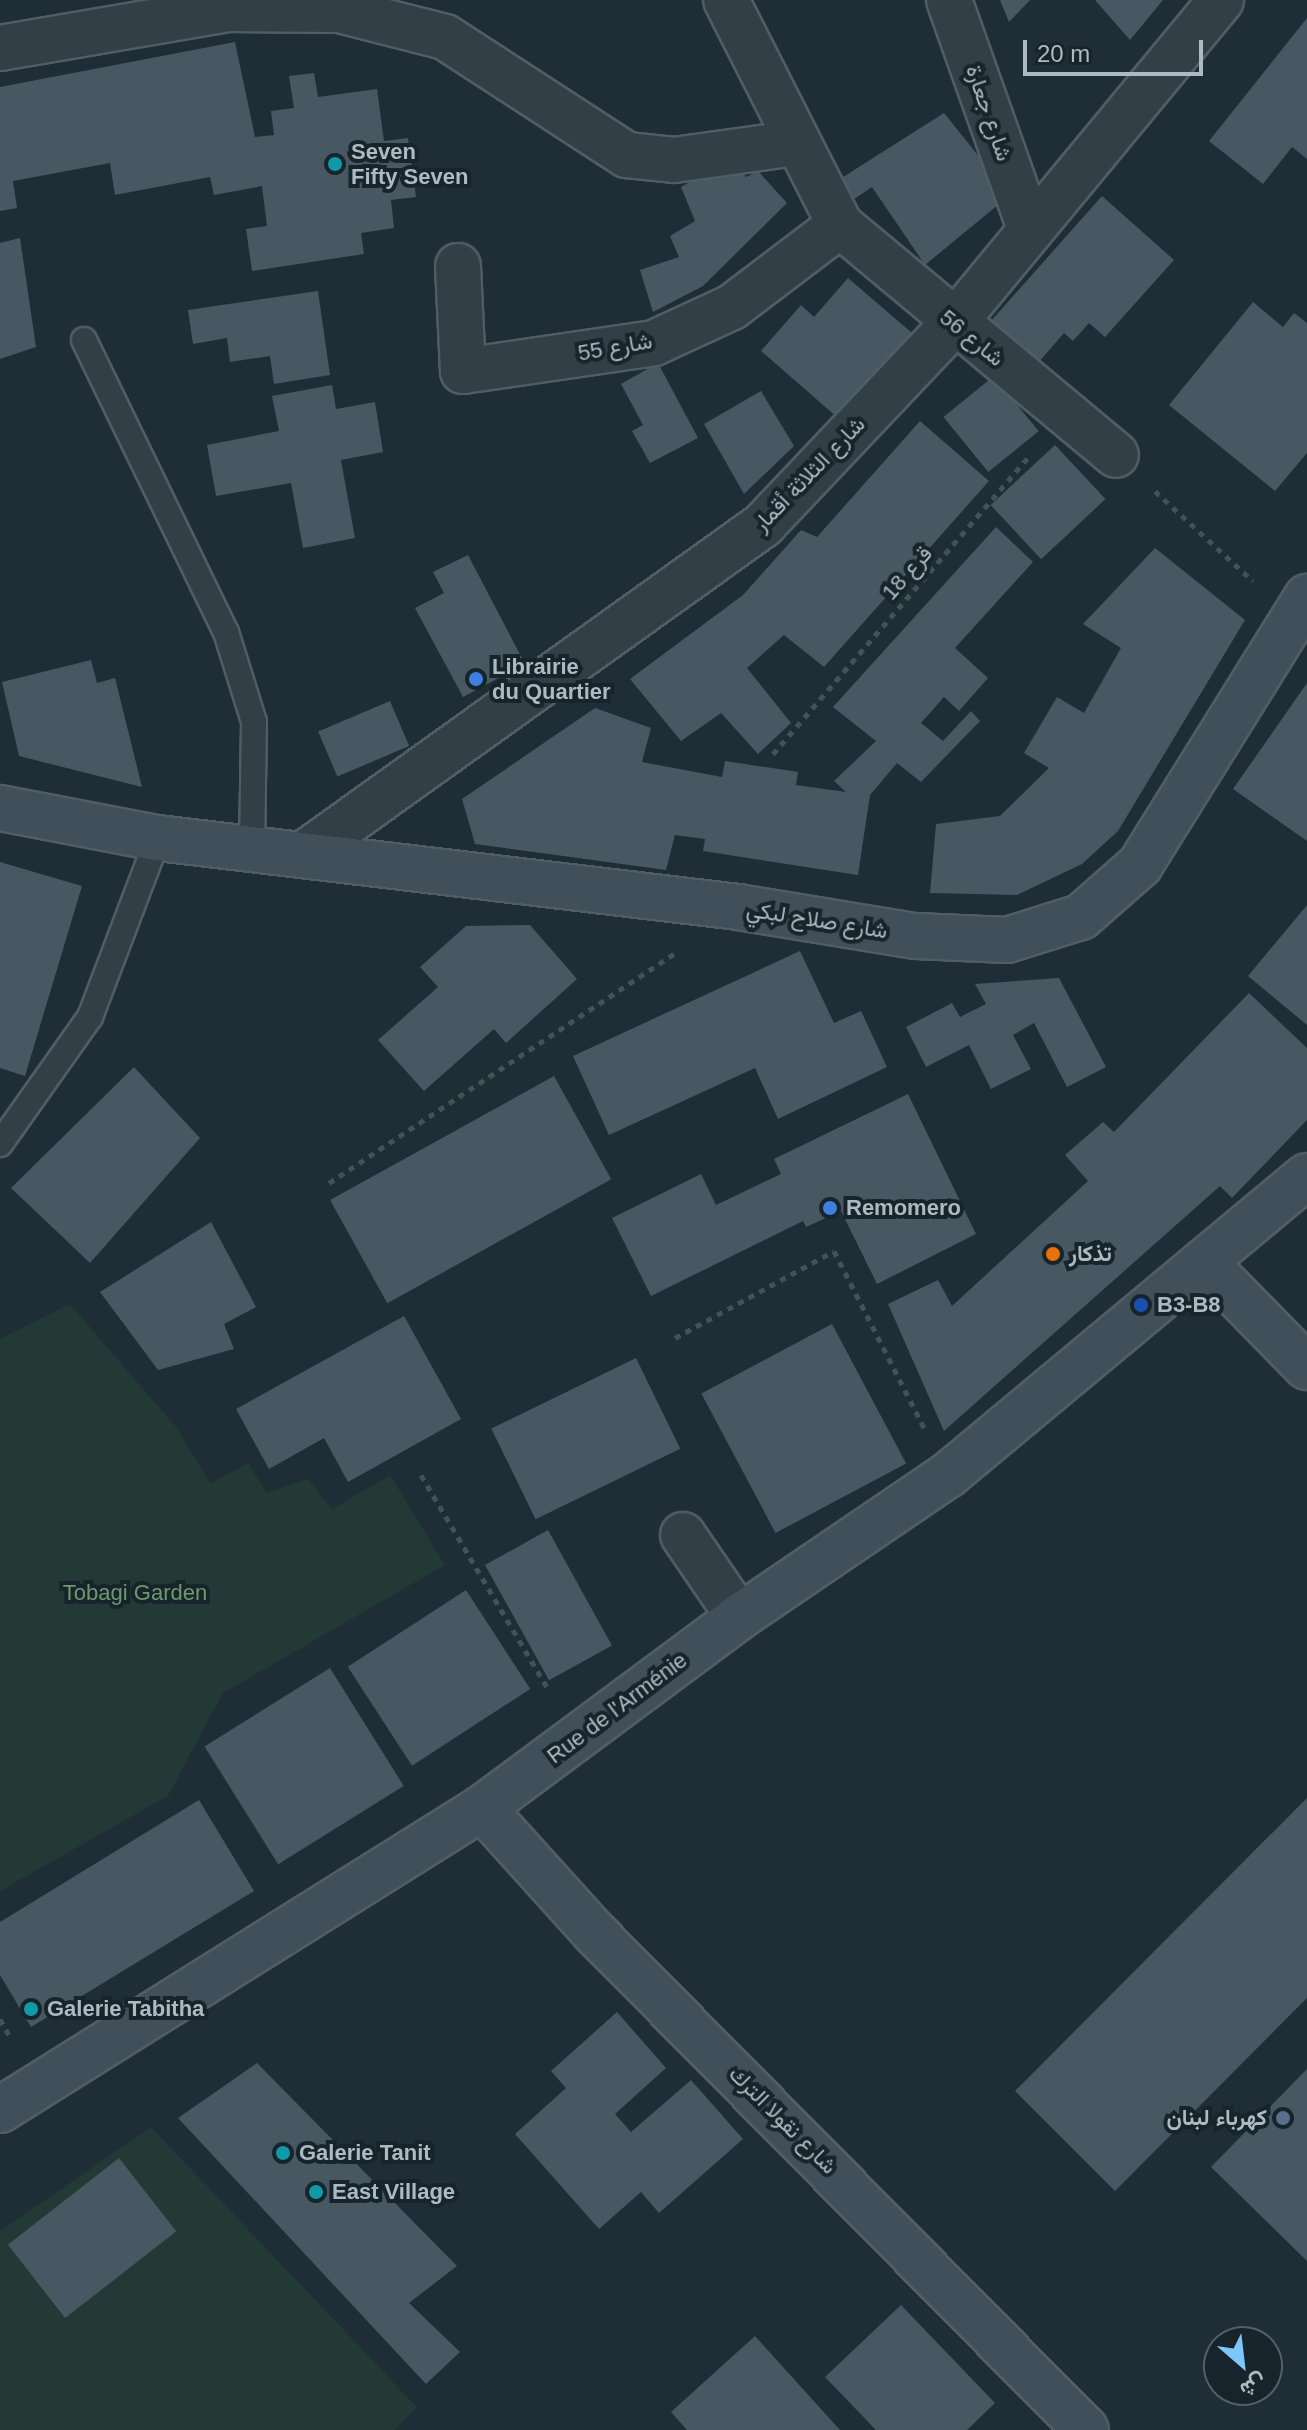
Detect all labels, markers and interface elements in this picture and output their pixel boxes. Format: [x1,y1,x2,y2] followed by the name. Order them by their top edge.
[1027,24,1207,74] scale bar
[1037,40,1090,67] text: 20 m
[960,62,1018,164] street label: شارع جعارة
[351,138,468,190] place label: Seven Fifty Seven
[326,155,344,173] marker: Seven Fifty Seven
[935,304,1009,372] street label: شارع 56
[576,328,654,366] street label: شارع 55
[748,411,870,537] street label: شارع الثلاثة أقمار
[876,541,938,605] street label: قرع 18
[492,653,611,704] place label: Librairie du Quartier
[467,670,485,688] marker: Librairie du Quartier
[745,896,889,944] street label: شارع صلاح لبكي
[846,1195,961,1221] place label: Remomero
[821,1199,839,1217] marker: Remomero
[1069,1241,1112,1267] place label: تذكار
[1044,1245,1062,1263] marker: تذكار
[1157,1292,1221,1318] place label: B3-B8
[1132,1296,1150,1314] marker: B3-B8
[63,1580,207,1606] park label: Tobagi Garden
[542,1647,692,1769] street label: Rue de l'Arménie
[47,1996,204,2022] place label: Galerie Tabitha
[22,2000,40,2018] marker: Galerie Tabitha
[724,2061,842,2179] street label: شارع نقولا الترك
[1166,2105,1267,2131] place label: كهرباء لبنان
[1274,2109,1292,2127] marker: كهرباء لبنان
[299,2140,431,2166] place label: Galerie Tanit
[274,2144,292,2162] marker: Galerie Tanit
[332,2179,455,2205] place label: East Village
[307,2183,325,2201] marker: East Village
[1203,2326,1283,2406] north arrow
[1236,2369,1271,2403] text: ش

